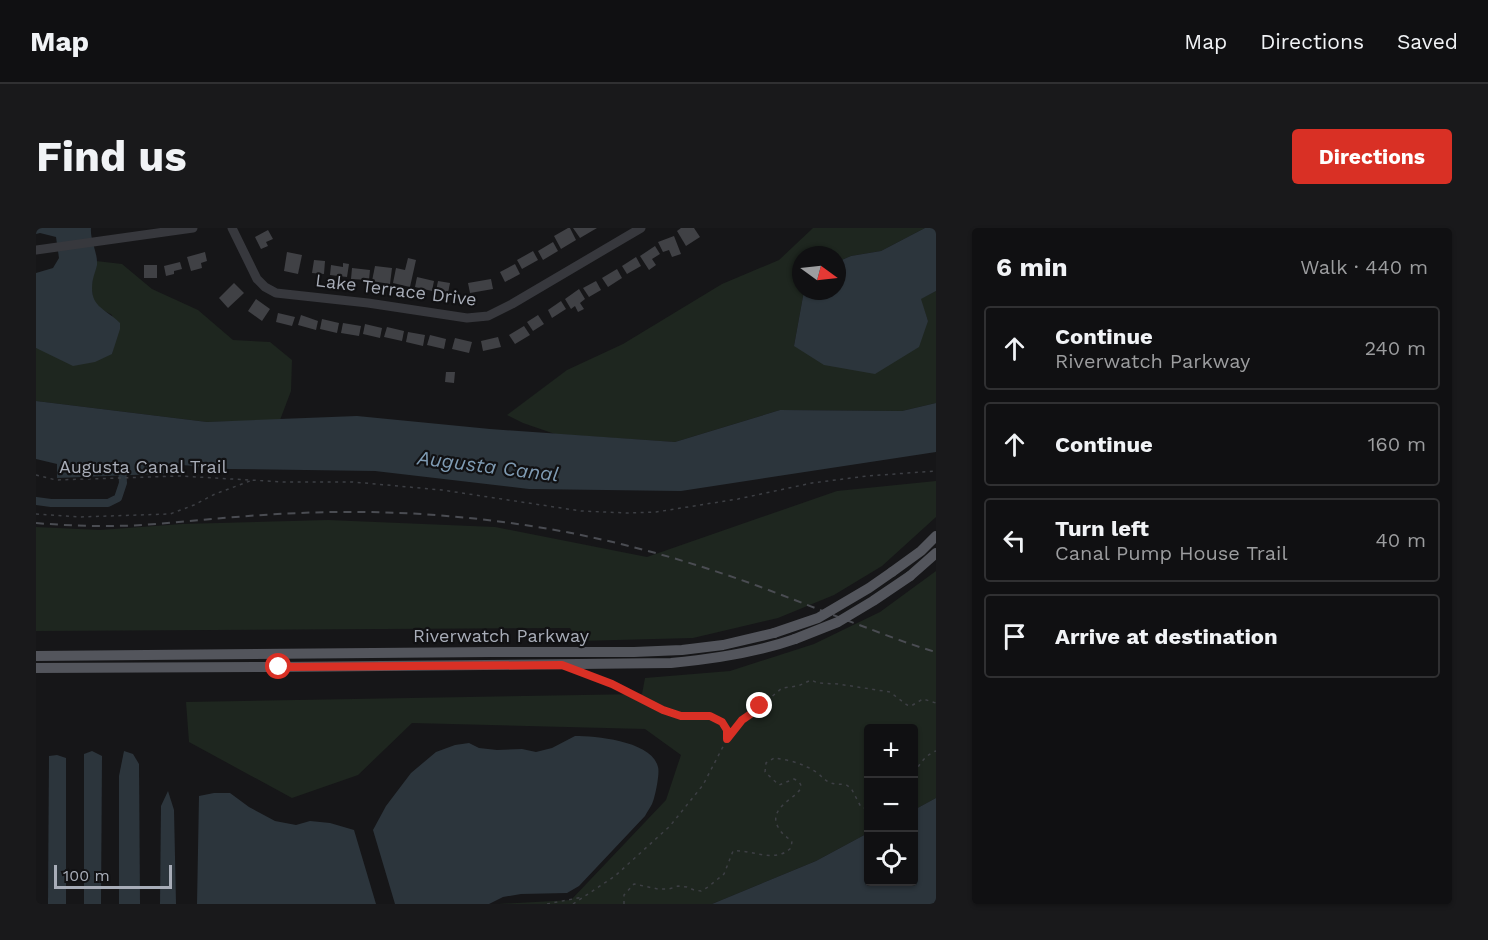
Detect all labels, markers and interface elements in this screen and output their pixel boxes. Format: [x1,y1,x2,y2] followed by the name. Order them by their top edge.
[30,25,89,58] text: Map
[1184,29,1227,54] text: Map
[1260,29,1364,54] text: Directions
[1397,29,1458,54] text: Saved
[1292,129,1452,184] button: Directions
[36,132,187,181] text: Find us
[792,246,846,300] north arrow
[996,252,1068,282] text: 6 min
[1300,255,1428,279] text: Walk · 440 m
[314,269,478,310] street label: Lake Terrace Drive
[1055,324,1153,349] text: Continue
[998,332,1031,365] icon: ahead
[1364,336,1426,360] text: 240 m
[1055,349,1250,373] text: Riverwatch Parkway
[998,428,1031,461] icon: ahead
[1055,432,1153,457] text: Continue
[1368,432,1426,456] text: 160 m
[415,445,560,487] water label: Augusta Canal
[59,456,228,477] street label: Augusta Canal Trail
[1055,516,1149,541] text: Turn left
[998,524,1031,557] icon: left
[1375,528,1426,552] text: 40 m
[1055,541,1288,565] text: Canal Pump House Trail
[998,620,1031,653] icon: arrive
[1055,624,1278,649] text: Arrive at destination
[413,625,590,646] street label: Riverwatch Parkway
[265,653,291,679] route start
[746,692,772,718] route end
[864,724,918,886] map controls
[864,724,918,778] button: +
[864,778,918,832] button: −
[864,832,918,886] button: locate
[54,862,172,890] scale bar
[63,866,110,885] text: 100 m

